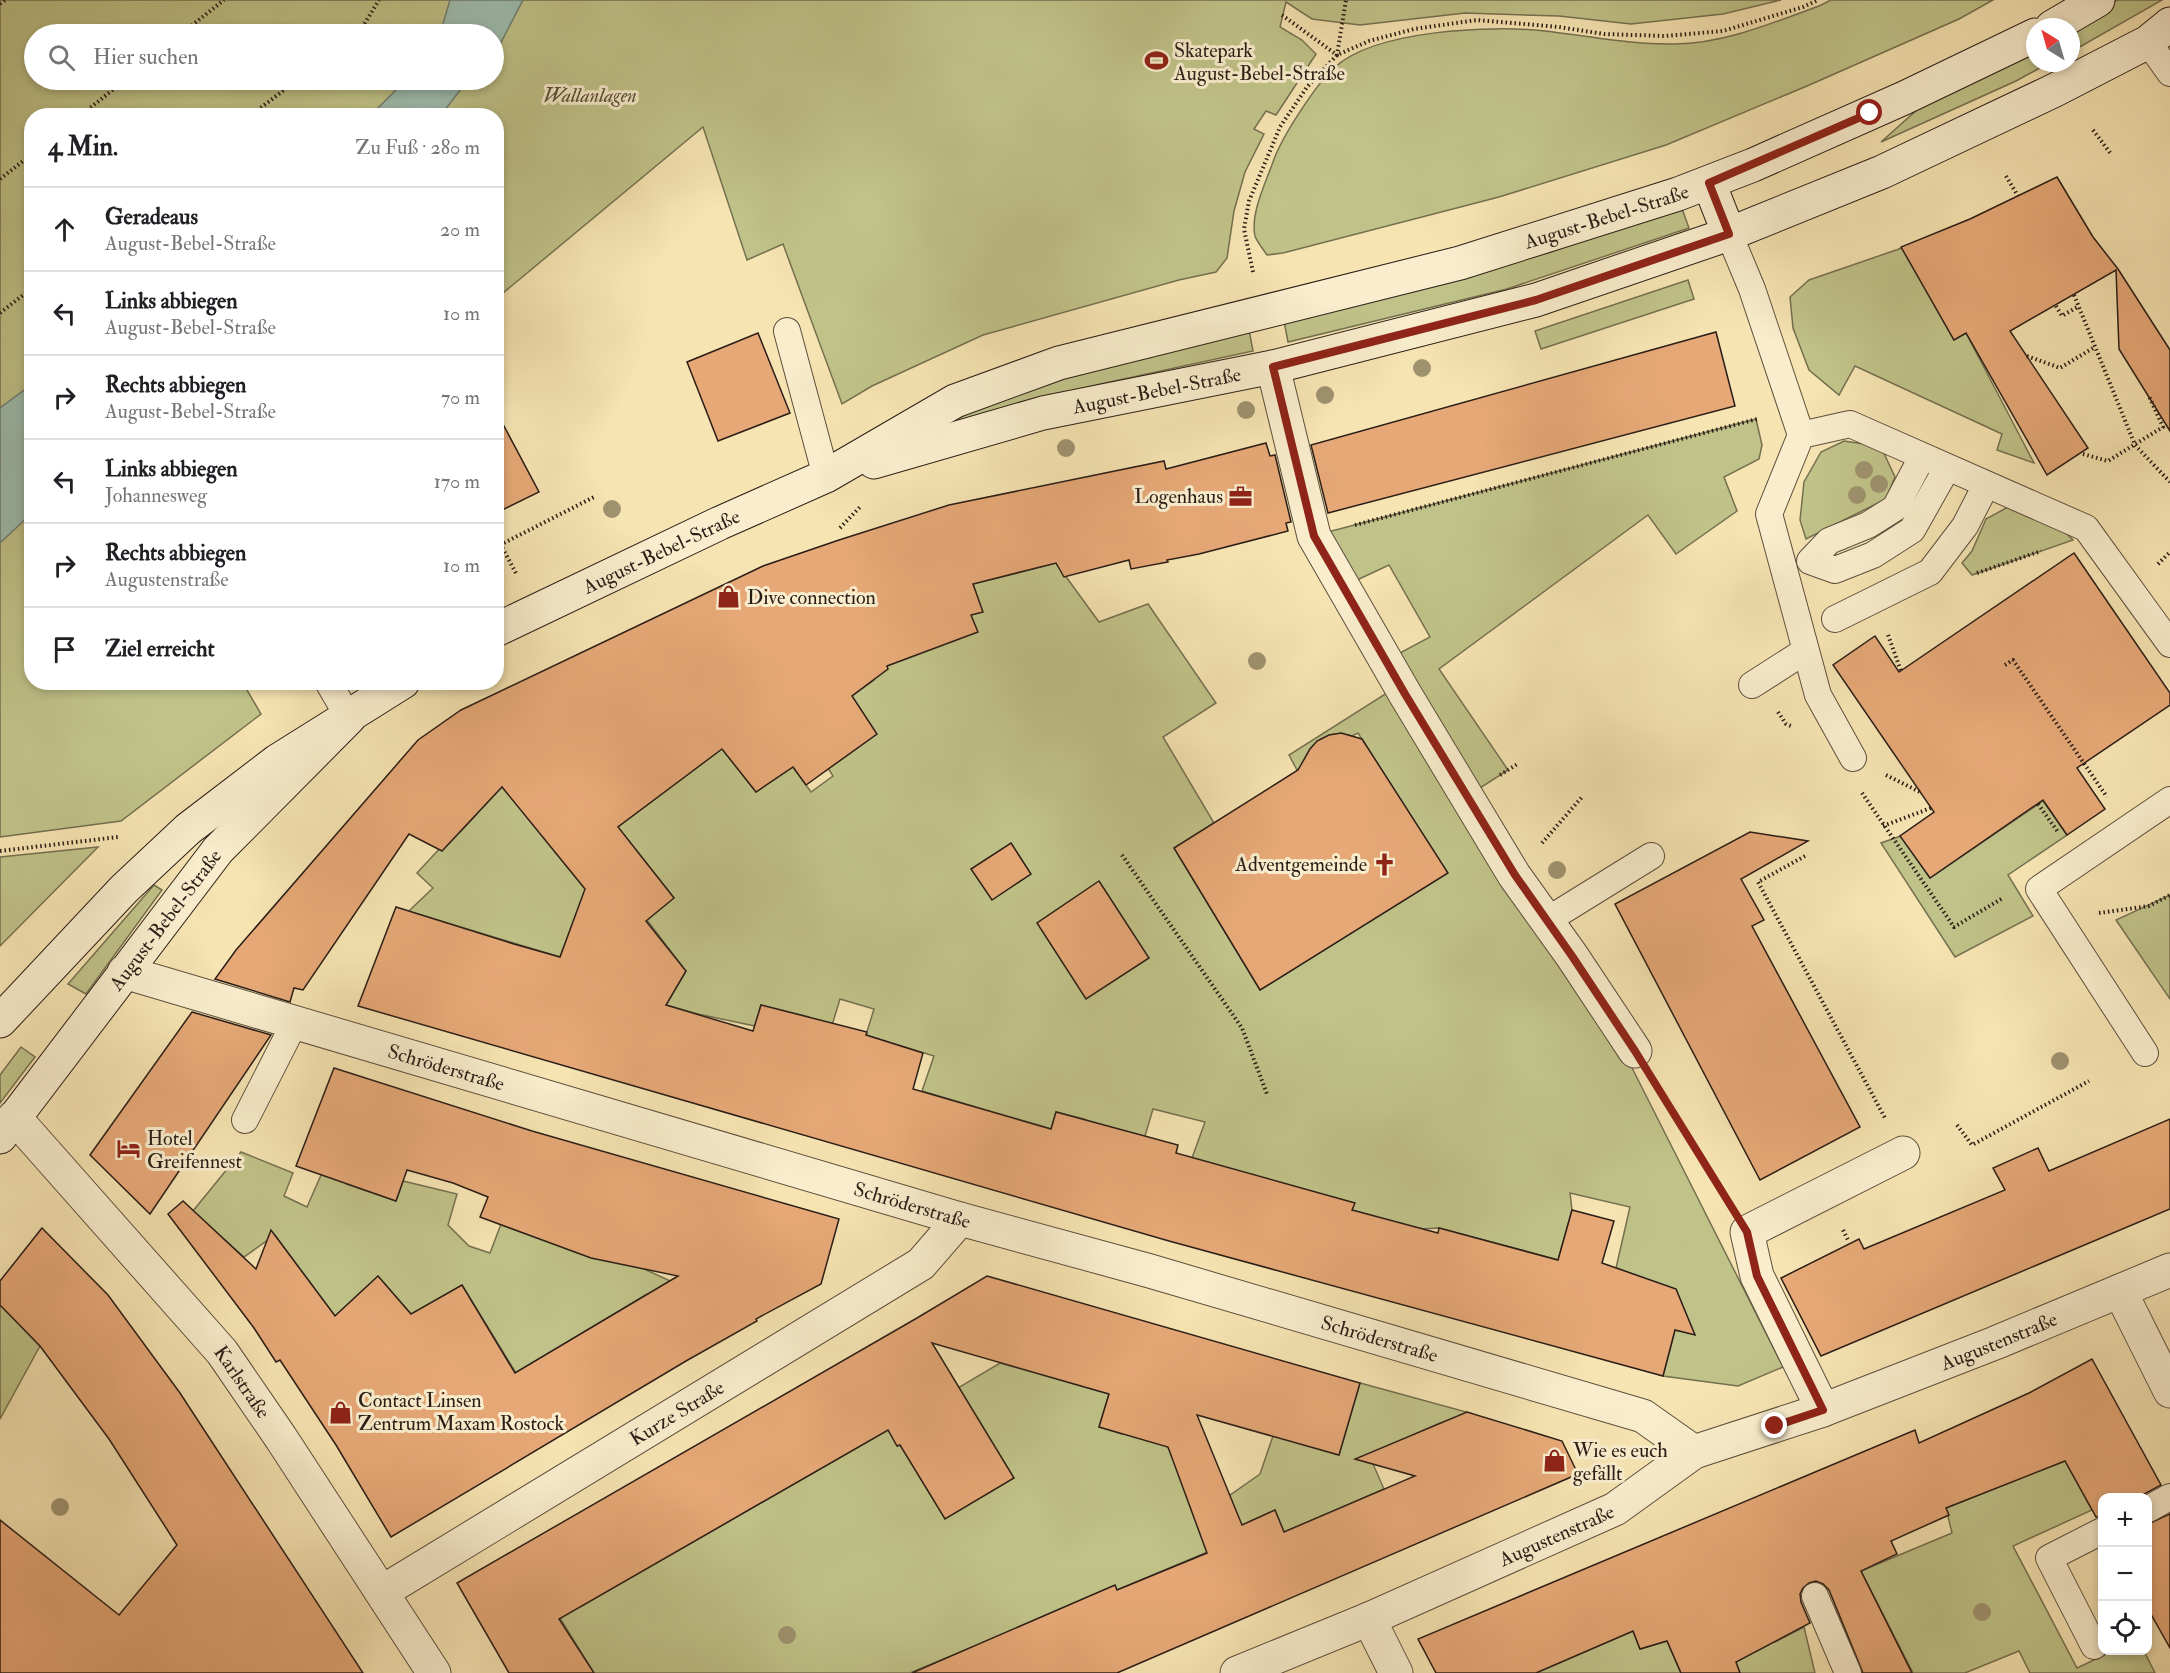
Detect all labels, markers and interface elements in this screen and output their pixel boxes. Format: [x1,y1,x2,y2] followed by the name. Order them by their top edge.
[2026,18,2080,72] north arrow
[24,24,504,90] search box
[1173,38,1345,86] place label: Skatepark August-Bebel-Straße
[45,41,78,74] icon: search
[93,43,199,71] text: Hier suchen
[1143,48,1169,74] sports icon: Skatepark August-Bebel-Straße
[543,83,637,108] park label: Wallanlagen
[1856,99,1882,125] route start
[48,131,118,163] text: 4 Min.
[355,135,480,160] text: Zu Fuß · 280 m
[1520,179,1692,255] street label: August-Bebel-Straße
[105,203,198,231] text: Geradeaus
[48,213,81,246] icon: ahead
[440,217,480,242] text: 20 m
[105,231,276,256] text: August-Bebel-Straße
[105,287,238,315] text: Links abbiegen
[48,297,81,330] icon: left
[443,301,480,326] text: 10 m
[105,315,276,340] text: August-Bebel-Straße
[1070,362,1243,420] street label: August-Bebel-Straße
[105,371,246,399] text: Rechts abbiegen
[48,381,81,414] icon: right
[441,385,480,410] text: 70 m
[105,399,276,424] text: August-Bebel-Straße
[105,455,238,483] text: Links abbiegen
[48,465,81,498] icon: left
[434,469,480,494] text: 170 m
[105,483,207,508] text: Johannesweg
[1228,483,1254,509] office icon: Logenhaus
[1134,484,1223,509] place label: Logenhaus
[578,504,744,600] street label: August-Bebel-Straße
[105,539,246,567] text: Rechts abbiegen
[48,549,81,582] icon: right
[443,553,480,578] text: 10 m
[105,567,229,592] text: Augustenstraße
[716,584,742,610] shop icon: Dive connection
[747,585,876,610] place label: Dive connection
[48,633,81,666] icon: arrive
[105,635,215,663] text: Ziel erreicht
[103,844,227,996] street label: August-Bebel-Straße
[1372,851,1398,877] church icon: Adventgemeinde
[1234,852,1367,877] place label: Adventgemeinde
[385,1039,507,1097] street label: Schröderstraße
[147,1126,242,1174] place label: Hotel Greifennest
[116,1136,142,1162] hotel icon: Hotel Greifennest
[851,1176,973,1234] street label: Schröderstraße
[1936,1307,2061,1376] street label: Augustenstraße
[1318,1310,1441,1368] street label: Schröderstraße
[208,1341,276,1423] street label: Karlstraße
[625,1375,729,1451] street label: Kurze Straße
[358,1388,565,1436] place label: Contact Linsen Zentrum Maxam Rostock
[327,1399,353,1425] shop icon: Contact Linsen Zentrum Maxam Rostock
[1761,1412,1787,1438] route end
[1572,1438,1668,1486] place label: Wie es euch gefällt
[1542,1448,1568,1474] shop icon: Wie es euch gefällt
[2098,1493,2152,1655] map controls
[2098,1493,2152,1547] button: +
[1494,1499,1618,1573] street label: Augustenstraße
[2098,1547,2152,1601] button: −
[2098,1601,2152,1655] button: locate

